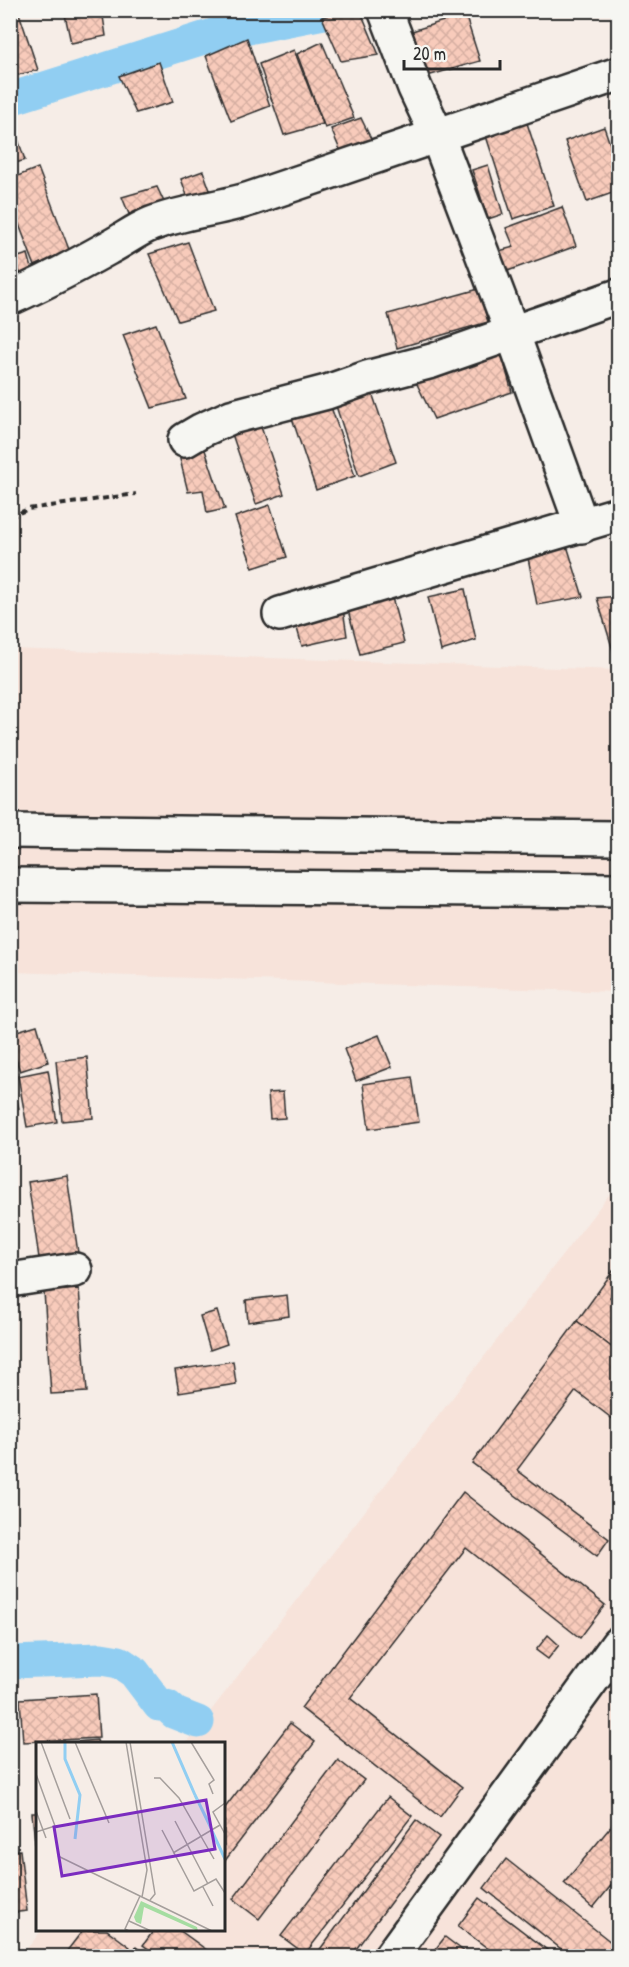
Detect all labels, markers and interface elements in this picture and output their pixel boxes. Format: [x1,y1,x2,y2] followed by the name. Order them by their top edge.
[404,33,500,71] scale bar
[413,41,446,66] text: 20 m
[36,1742,225,1931] inset map

